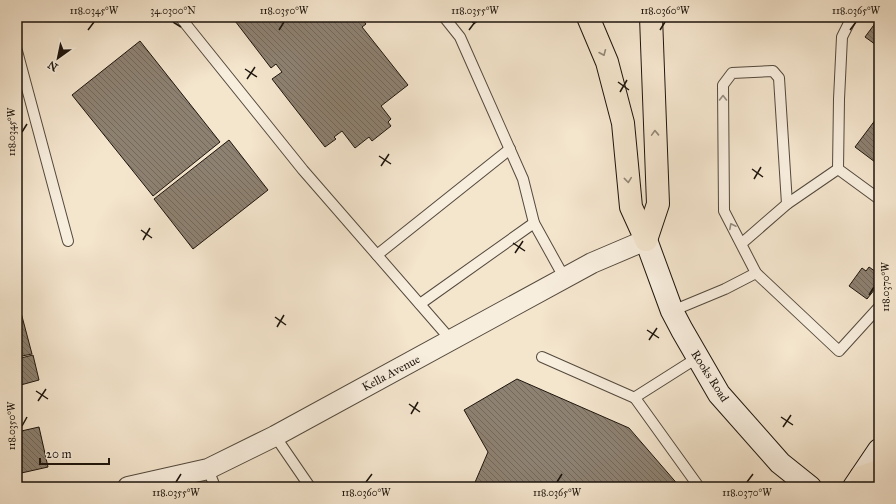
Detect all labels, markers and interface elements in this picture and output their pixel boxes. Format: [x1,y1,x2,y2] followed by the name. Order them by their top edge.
[70,5,119,17] text: 118.0345°W
[150,5,196,17] text: 34.0300°N
[260,5,309,17] text: 118.0350°W
[451,5,499,17] text: 118.0355°W
[640,5,690,17] text: 118.0360°W
[832,5,881,17] text: 118.0365°W
[38,38,78,78] north arrow
[598,49,606,56] one-way arrow
[45,58,60,74] text: N
[719,95,727,101] one-way arrow
[6,107,18,156] text: 118.0345°W
[651,130,659,136] one-way arrow
[623,177,632,183] one-way arrow
[729,223,737,230] one-way arrow
[880,262,892,312] text: 118.0370°W
[688,348,732,404] street label: Rooks Road
[360,352,422,394] street label: Kella Avenue
[6,401,18,450] text: 118.0350°W
[40,440,109,466] scale bar
[46,447,72,461] text: 20 m
[152,487,200,499] text: 118.0355°W
[341,487,391,499] text: 118.0360°W
[533,487,582,499] text: 118.0365°W
[722,487,772,499] text: 118.0370°W

